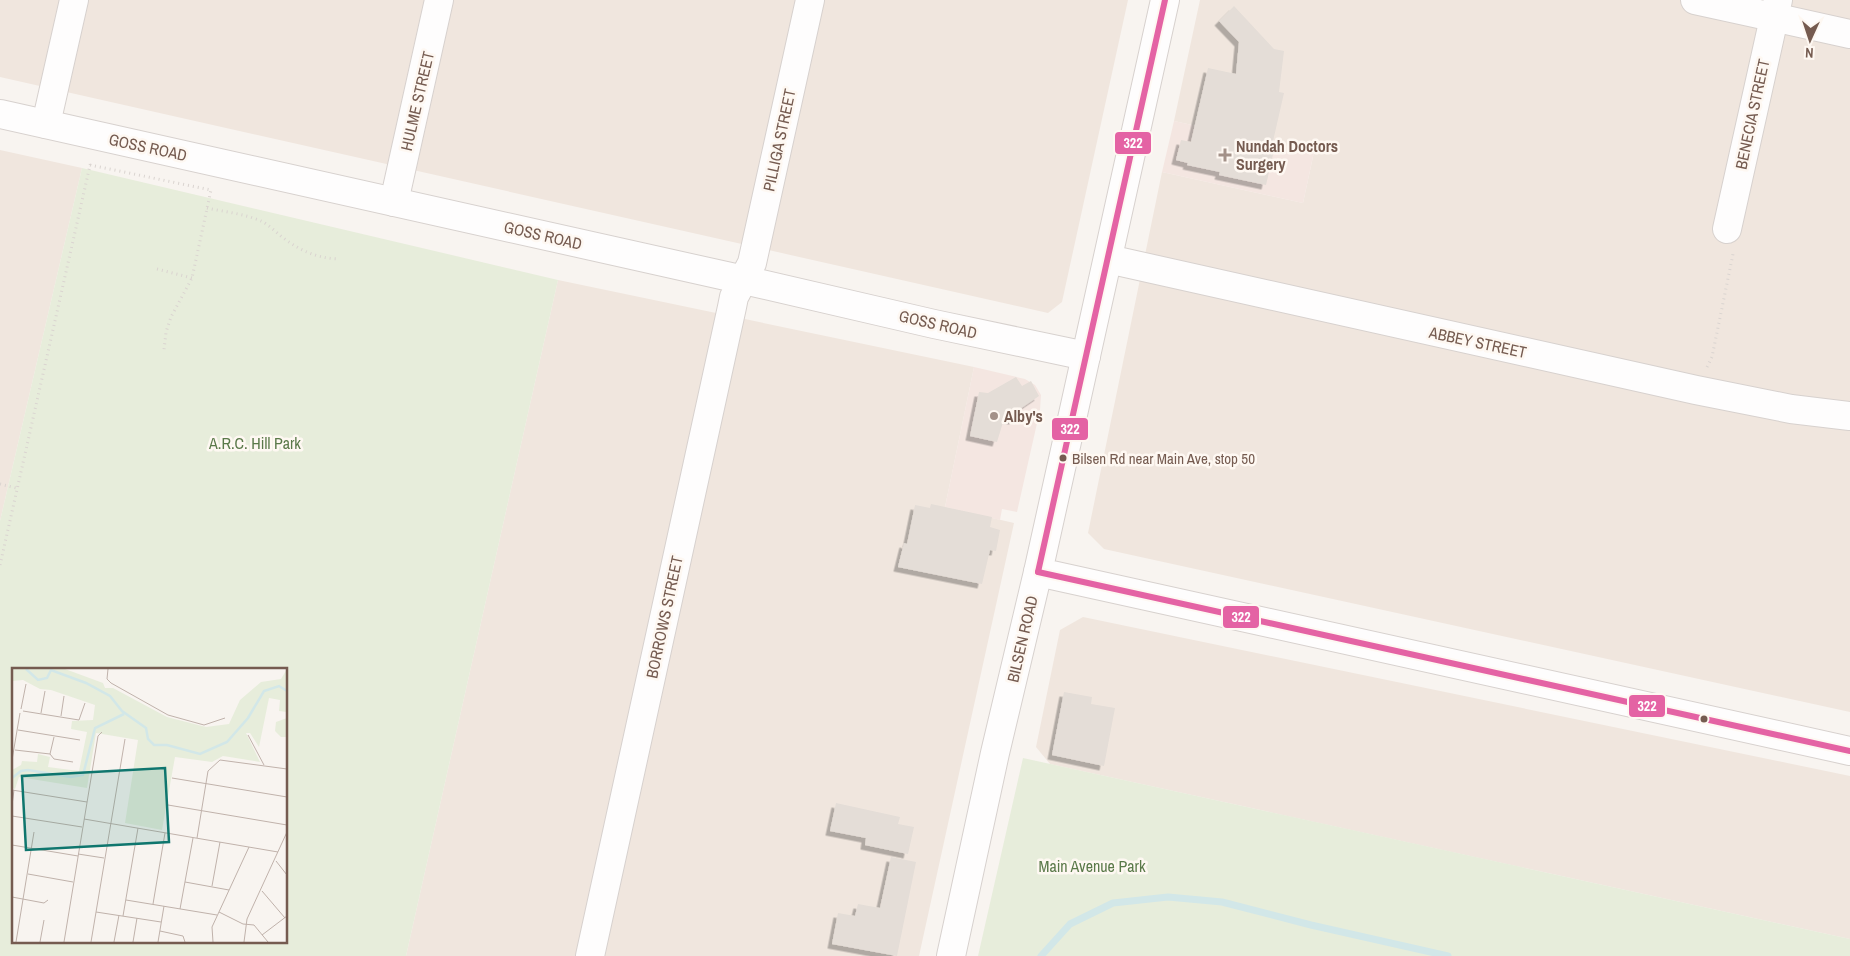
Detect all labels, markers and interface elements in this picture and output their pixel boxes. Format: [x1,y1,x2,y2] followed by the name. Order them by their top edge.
[1785,15,1835,65] north arrow
[1805,44,1814,62] text: N
[395,49,439,153] street label: HULME STREET
[1730,57,1774,171] street label: BENECIA STREET
[757,87,801,193] street label: PILLIGA STREET
[107,128,189,166] street label: GOSS ROAD
[1114,131,1152,155] line badge: 322
[1123,134,1143,152] text: 322
[1236,135,1338,175] place label: Nundah Doctors Surgery
[1218,148,1232,162] marker: Nundah Doctors Surgery
[502,215,584,255] street label: GOSS ROAD
[897,304,979,344] street label: GOSS ROAD
[1426,321,1529,363] street label: ABBEY STREET
[1004,405,1043,427] place label: Alby's
[988,410,1000,422] marker: Alby's
[1051,417,1089,441] line badge: 322
[1060,420,1080,438] text: 322
[208,432,301,454] park label: A.R.C. Hill Park
[1072,448,1255,469] place label: Bilsen Rd near Main Ave, stop 50
[1058,453,1068,463] marker: Bilsen Rd near Main Ave, stop 50
[640,554,688,680] street label: BORROWS STREET
[1001,594,1043,684] street label: BILSEN ROAD
[1222,605,1260,629] line badge: 322
[1231,608,1251,626] text: 322
[12,668,288,944] inset map
[1628,694,1666,718] line badge: 322
[1637,697,1657,715] text: 322
[1699,714,1709,724] unlabelled marker
[1039,855,1146,877] park label: Main Avenue Park

